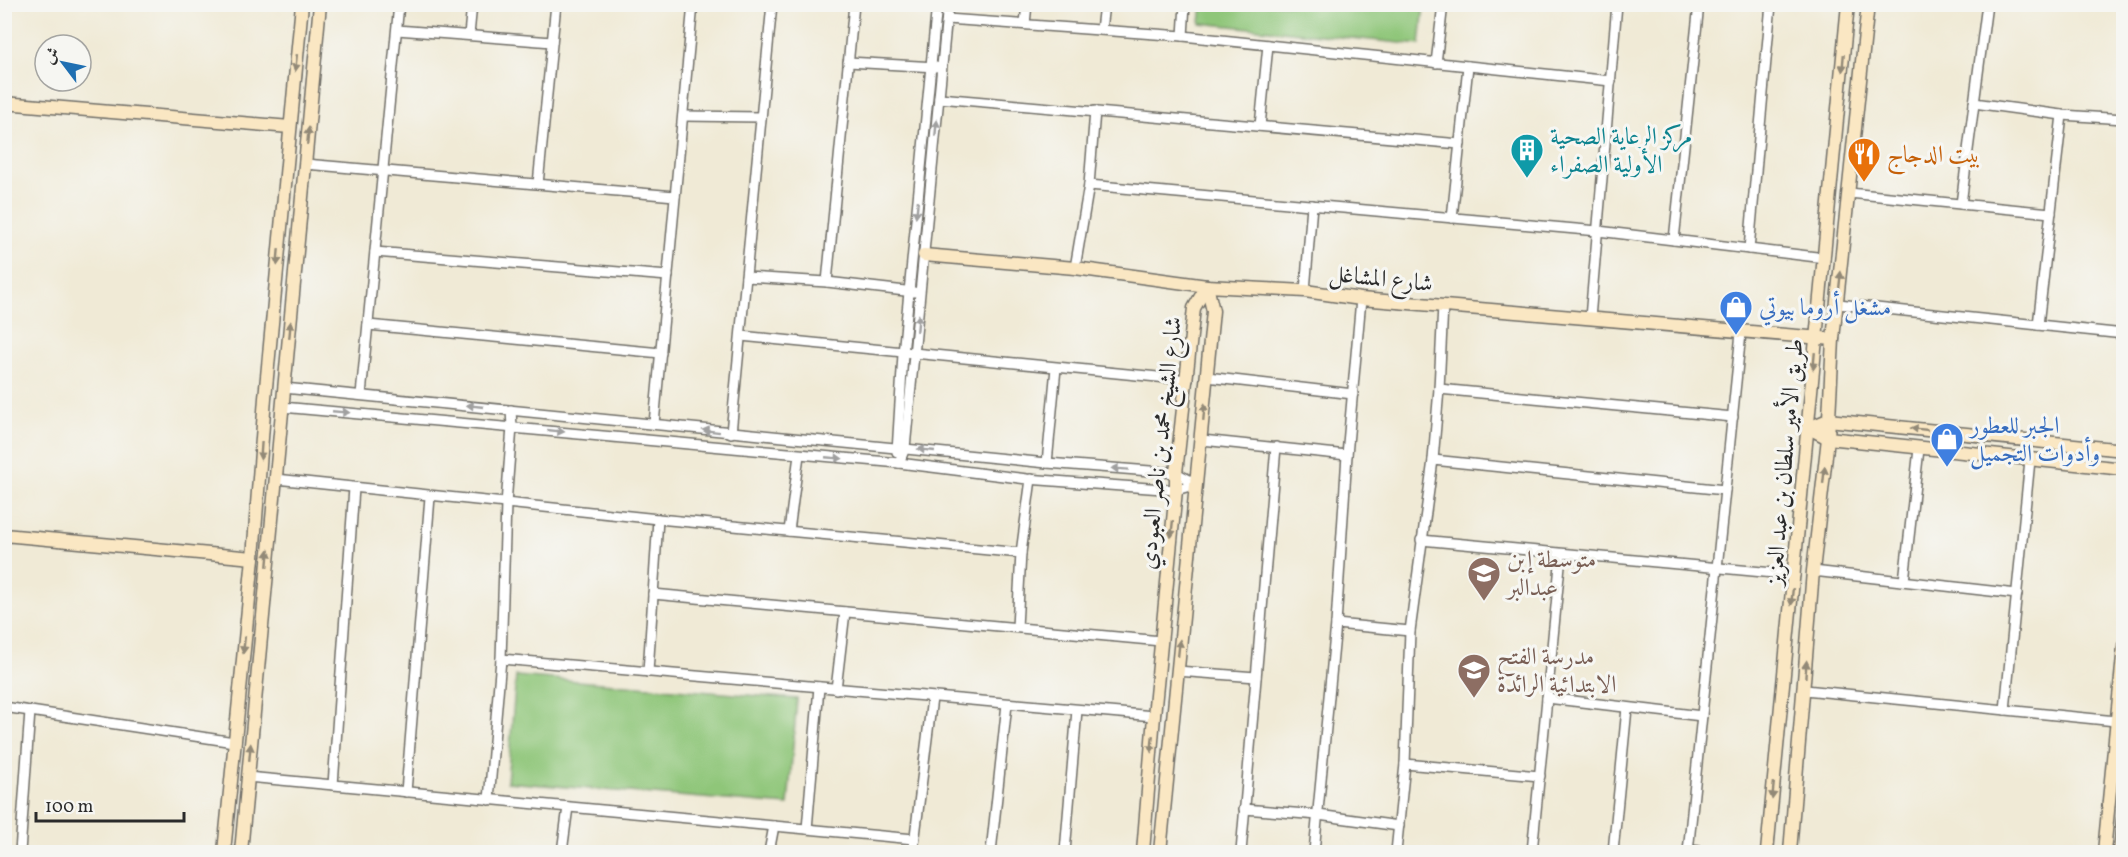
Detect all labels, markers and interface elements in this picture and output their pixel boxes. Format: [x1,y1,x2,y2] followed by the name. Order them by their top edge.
[33,33,93,93] north arrow
[38,44,66,69] text: ش
[291,53,301,72] one-way arrow
[1838,53,1848,72] one-way arrow
[931,119,941,138] one-way arrow
[1550,121,1692,183] place label: مركز الرعاية الصحية الأولية الصفراء
[303,126,313,145] one-way arrow
[1509,132,1545,179] building icon: مركز الرعاية الصحية الأولية الصفراء
[1846,136,1882,183] restaurant icon: بيت الدجاج
[1887,139,1981,175] place label: بيت الدجاج
[912,200,922,219] one-way arrow
[273,247,283,266] one-way arrow
[1327,258,1434,303] street label: شارع المشاغل
[1835,271,1845,290] one-way arrow
[1718,289,1754,336] shop icon: مشغل أروما بيوتي
[1759,290,1891,326] place label: مشغل أروما بيوتي
[913,313,923,332] one-way arrow
[1132,315,1194,572] street label: شارع الشيخ محمد بن ناصر العبودي
[285,321,295,340] one-way arrow
[1757,337,1814,590] street label: طريق الأمير سلطان بن عبد العزيز
[1810,352,1819,371] one-way arrow
[466,401,485,411] one-way arrow
[1199,403,1209,422] one-way arrow
[331,408,350,417] one-way arrow
[1968,410,2100,472] place label: الجبر للعطور وأدوات التجميل
[1929,421,1965,468] shop icon: الجبر للعطور وأدوات التجميل
[1910,424,1929,434] one-way arrow
[546,426,565,436] one-way arrow
[701,426,720,435] one-way arrow
[256,442,266,461] one-way arrow
[916,446,935,455] one-way arrow
[824,453,843,463] one-way arrow
[1111,464,1130,473] one-way arrow
[1819,465,1829,484] one-way arrow
[1167,519,1177,538] one-way arrow
[1504,544,1596,606] place label: متوسطة إبن عبدالبر
[263,549,273,568] one-way arrow
[1466,555,1502,602] school or university icon: متوسطة إبن عبدالبر
[1787,588,1797,607] one-way arrow
[239,636,249,655] one-way arrow
[1174,638,1184,657] one-way arrow
[1497,641,1616,703] place label: مدرسة الفتح الابتدائية الرائدة
[1456,652,1492,699] school or university icon: مدرسة الفتح الابتدائية الرائدة
[1801,659,1811,678] one-way arrow
[1147,734,1156,753] one-way arrow
[245,743,255,762] one-way arrow
[1768,782,1778,801] one-way arrow
[36,785,184,823] scale bar
[45,795,94,820] text: 100 m

